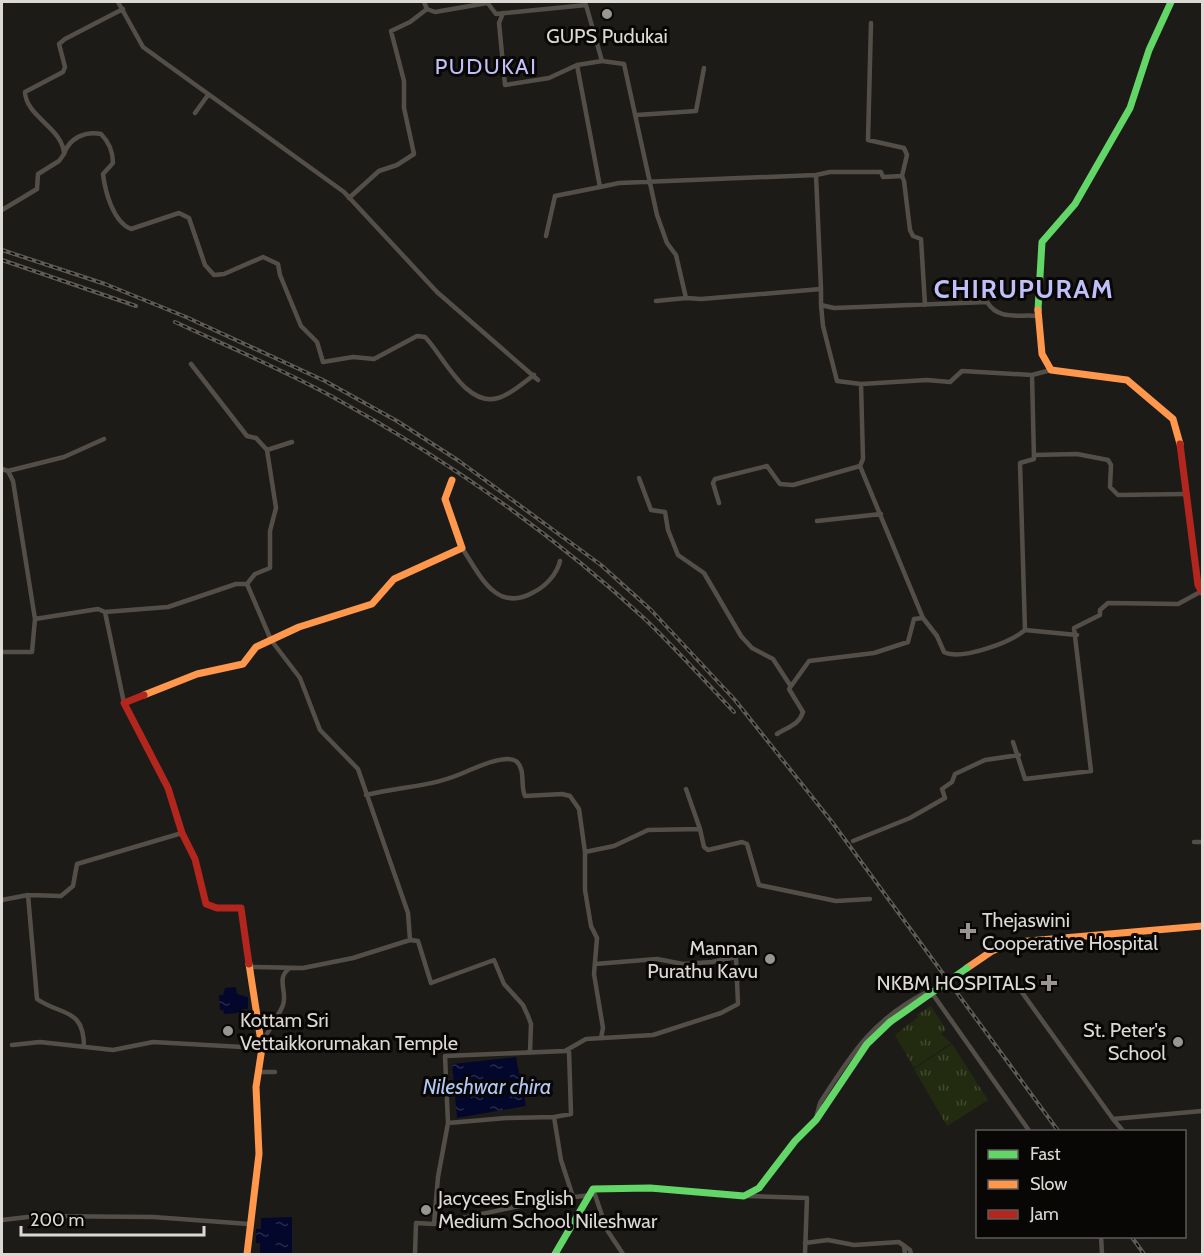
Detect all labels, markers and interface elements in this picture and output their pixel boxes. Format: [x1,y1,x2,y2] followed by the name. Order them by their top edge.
[600,7,614,21] marker: GUPS Pudukai
[546,24,668,48] place label: GUPS Pudukai
[435,53,537,80] district label: PUDUKAI
[934,273,1114,305] district label: CHIRUPURAM
[982,908,1158,955] place label: Thejaswini Cooperative Hospital
[959,922,977,940] marker: Thejaswini Cooperative Hospital
[647,936,758,983] place label: Mannan Purathu Kavu
[763,952,777,966] marker: Mannan Purathu Kavu
[877,971,1036,995] place label: NKBM HOSPITALS
[1040,974,1058,992] marker: NKBM HOSPITALS
[240,1008,458,1055] place label: Kottam Sri Vettaikkorumakan Temple
[1083,1018,1166,1065] place label: St. Peter's School
[221,1024,235,1038] marker: Kottam Sri Vettaikkorumakan Temple
[1171,1035,1185,1049] marker: St. Peter's School
[423,1074,551,1099] water label: Nileshwar chira
[976,1130,1186,1238] legend
[1030,1143,1061,1165] text: Fast
[1030,1173,1067,1195] text: Slow
[437,1186,658,1233] place label: Jacycees English Medium School Nileshwar
[21,1199,204,1237] scale bar
[419,1203,433,1217] marker: Jacycees English Medium School Nileshwar
[1029,1203,1059,1225] text: Jam
[30,1209,84,1231] text: 200 m

